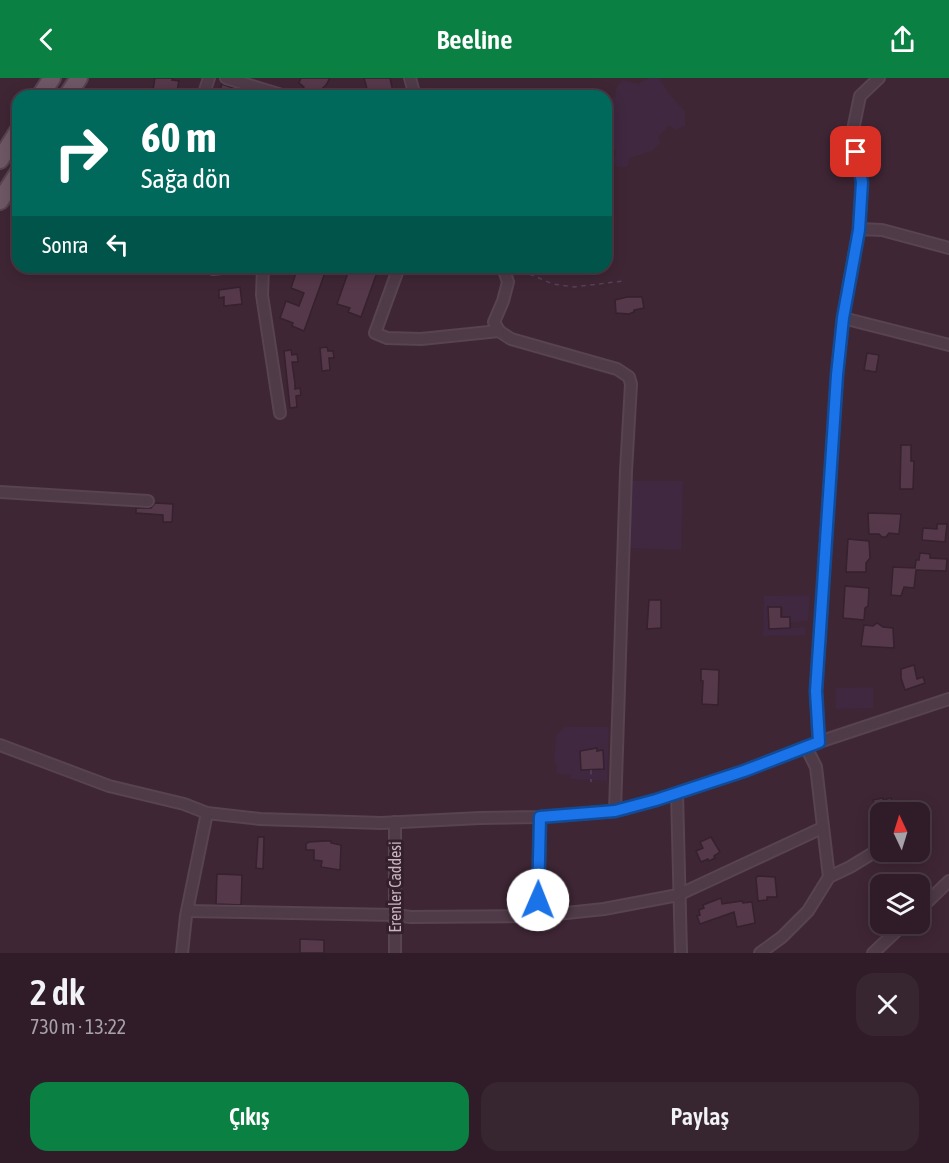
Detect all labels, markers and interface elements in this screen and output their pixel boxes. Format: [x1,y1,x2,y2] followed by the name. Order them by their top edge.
[30,23,63,56] icon: back
[886,23,919,56] icon: share
[437,24,512,55] text: Beeline
[141,113,216,161] text: 60 m
[42,114,120,192] icon: right
[830,126,881,177] pin
[839,135,872,168] icon: arrive
[141,163,231,194] text: Sağa dön
[101,228,134,261] icon: left
[42,232,89,258] text: Sonra
[870,802,930,862] north arrow
[870,802,930,934] map controls
[386,841,404,933] street label: Erenler Caddesi
[506,868,570,932] position arrow
[870,874,930,934] button: layers
[30,971,85,1013] text: 2 dk
[856,973,919,1036] button: close
[30,1015,126,1038] text: 730 m · 13:22
[30,1082,469,1151] button: Çıkış
[481,1082,919,1151] button: Paylaş

